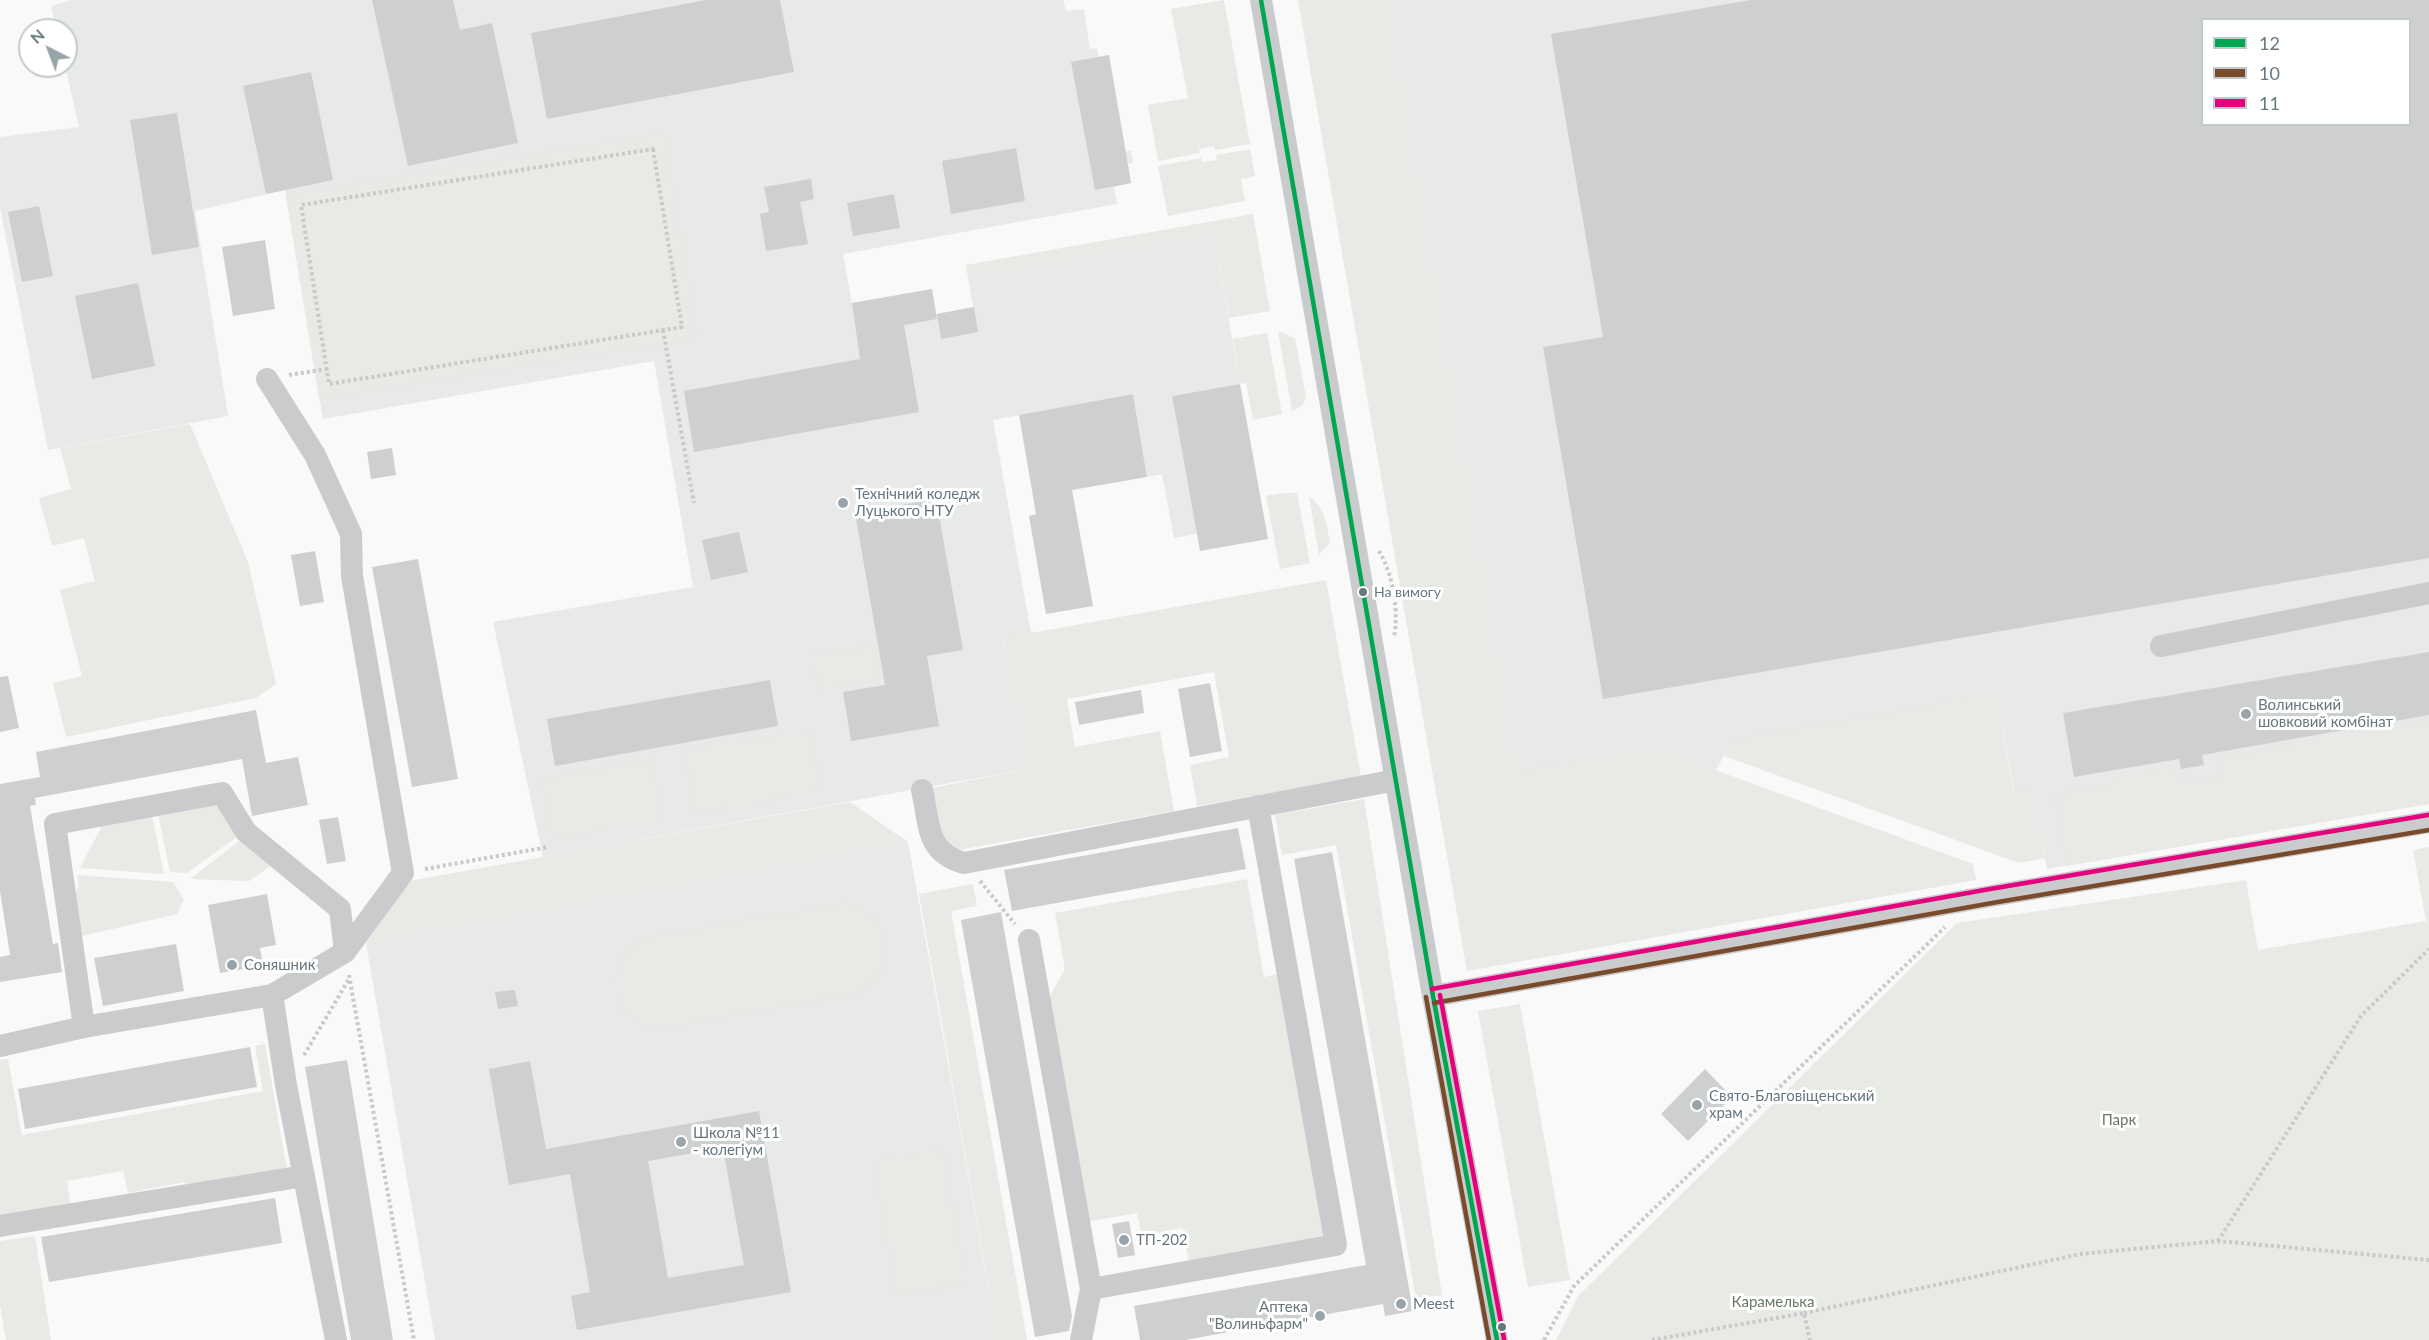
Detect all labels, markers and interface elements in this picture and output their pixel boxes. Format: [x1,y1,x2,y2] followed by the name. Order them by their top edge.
[18,18,78,78] north arrow
[2201,18,2411,126] legend
[26,25,48,47] text: N
[2259,32,2280,54] text: 12
[2259,62,2280,84] text: 10
[2259,92,2280,114] text: 11
[855,485,980,520] place label: Технічний коледж Луцького НТУ
[836,496,850,510] marker: Технічний коледж Луцького НТУ
[1374,584,1441,600] place label: На вимогу
[1357,586,1369,598] marker: На вимогу
[2258,696,2393,731] place label: Волинський шовковий комбінат
[2239,707,2253,721] marker: Волинський шовковий комбінат
[244,956,315,974] place label: Соняшник
[225,958,239,972] marker: Соняшник
[1709,1087,1874,1122] place label: Свято-Благовіщенський храм
[1690,1098,1704,1112] marker: Свято-Благовіщенський храм
[2102,1111,2136,1129] park label: Парк
[693,1124,780,1159] place label: Школа №11 - колегіум
[674,1135,688,1149] marker: Школа №11 - колегіум
[1136,1231,1188,1249] place label: ТП-202
[1117,1233,1131,1247] marker: ТП-202
[1732,1293,1814,1311] park label: Карамелька
[1413,1295,1454,1313] place label: Meest
[1394,1297,1408,1311] marker: Meest
[1209,1298,1308,1333] place label: Аптека "Волиньфарм"
[1313,1309,1327,1323] marker: Аптека "Волиньфарм"
[1496,1321,1508,1333] unlabelled marker

